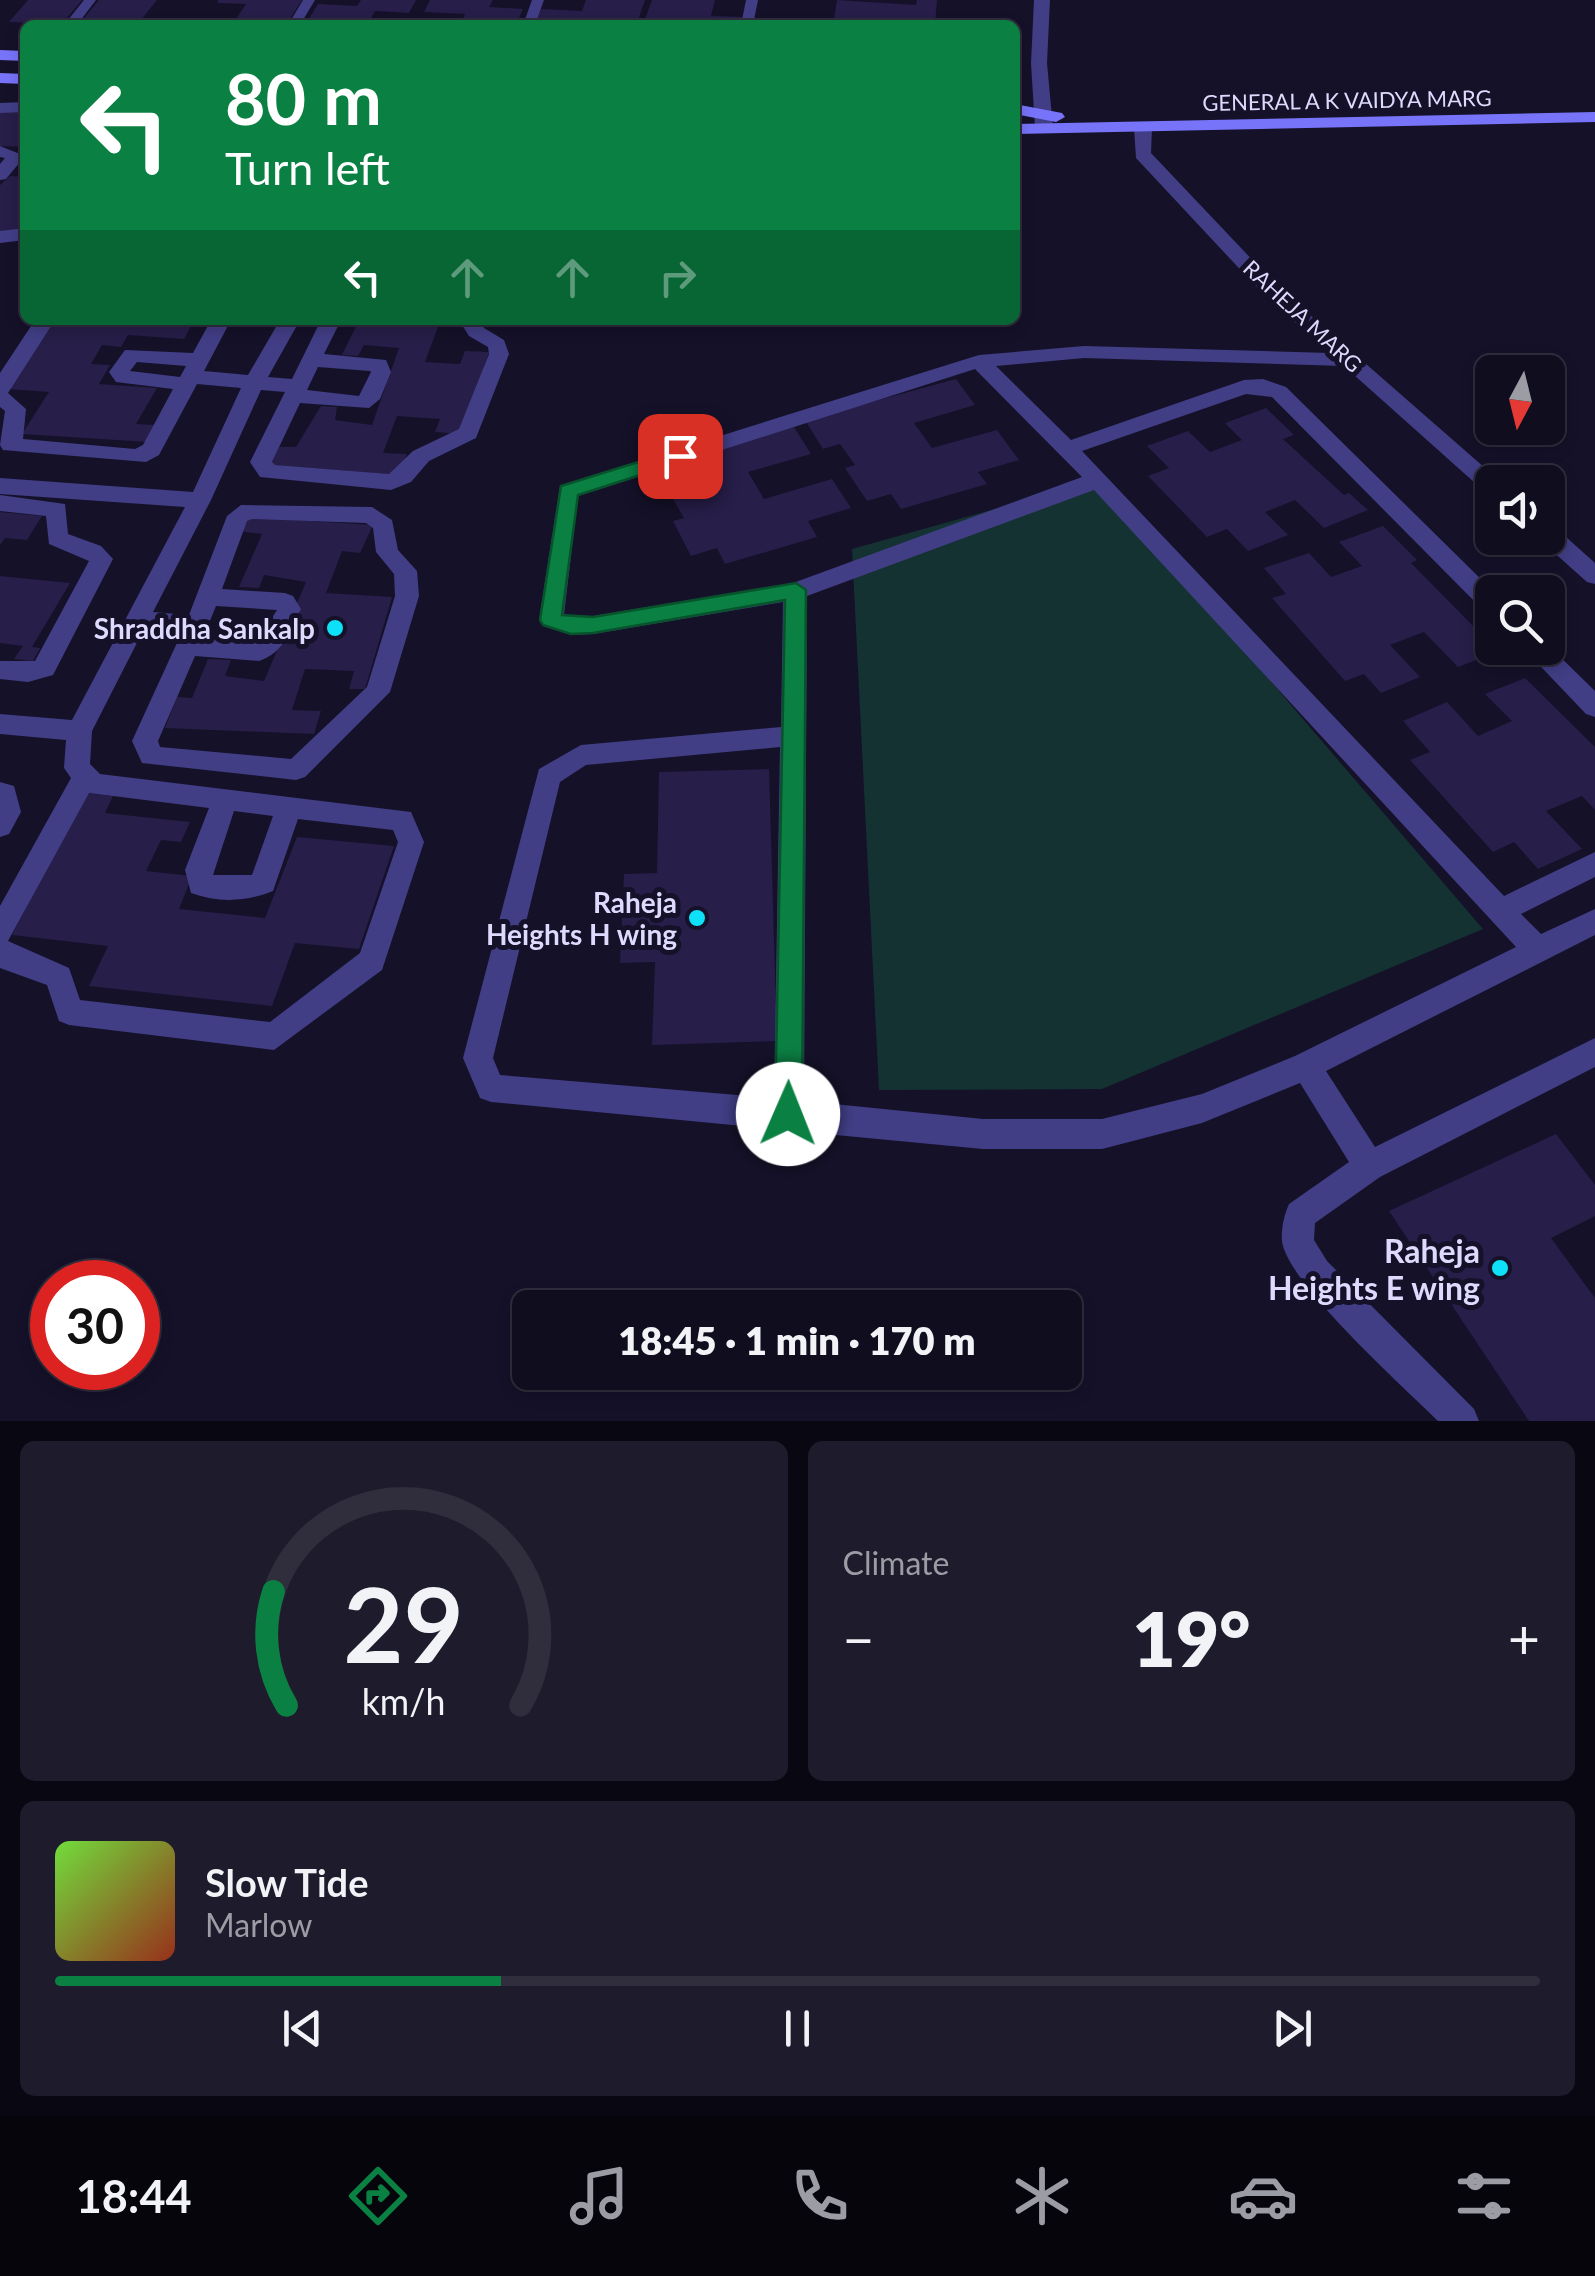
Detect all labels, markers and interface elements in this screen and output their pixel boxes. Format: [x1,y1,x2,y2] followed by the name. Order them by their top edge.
[225,56,382,140] text: 80 m
[60,60,190,190] icon: left
[1202,84,1492,116] street label: GENERAL A K VAIDYA MARG
[225,141,390,195] text: Turn left
[335,250,390,305] icon: left
[440,250,495,305] icon: ahead
[545,250,600,305] icon: ahead
[650,250,705,305] icon: right
[1238,254,1368,378] street label: RAHEJA MARG
[1475,355,1565,445] north arrow
[1475,355,1565,665] map controls
[638,414,723,499] pin
[653,429,708,484] icon: arrive
[1475,465,1565,555] button: sound
[1475,575,1565,665] button: search
[94,611,315,645] place label: Shraddha Sankalp
[324,617,346,639] marker: Shraddha Sankalp
[486,885,677,951] place label: Raheja Heights H wing
[686,907,708,929] marker: Raheja Heights H wing
[736,1062,840,1166] position arrow
[1268,1231,1480,1307] place label: Raheja Heights E wing
[1489,1257,1511,1279] marker: Raheja Heights E wing
[30,1260,160,1390] speed limit sign: 30
[618,1317,976,1363] text: 18:45 · 1 min · 170 m
[843,1543,949,1582] text: Climate
[343,1560,464,1685] text: 29
[1132,1593,1250,1683] text: 19°
[843,1605,874,1671] text: −
[1508,1605,1540,1671] text: +
[362,1680,446,1723] text: km/h
[205,1859,368,1905] text: Slow Tide
[205,1905,312,1944] text: Marlow
[275,2001,330,2056] icon: previous
[770,2001,825,2056] icon: pause
[1265,2001,1320,2056] icon: next
[343,2161,413,2231] icon: directions
[564,2161,634,2231] icon: music
[785,2161,855,2231] icon: phone
[1007,2161,1077,2231] icon: climate
[1228,2161,1298,2231] icon: car
[1449,2161,1519,2231] icon: filters
[76,2169,192,2223] text: 18:44

